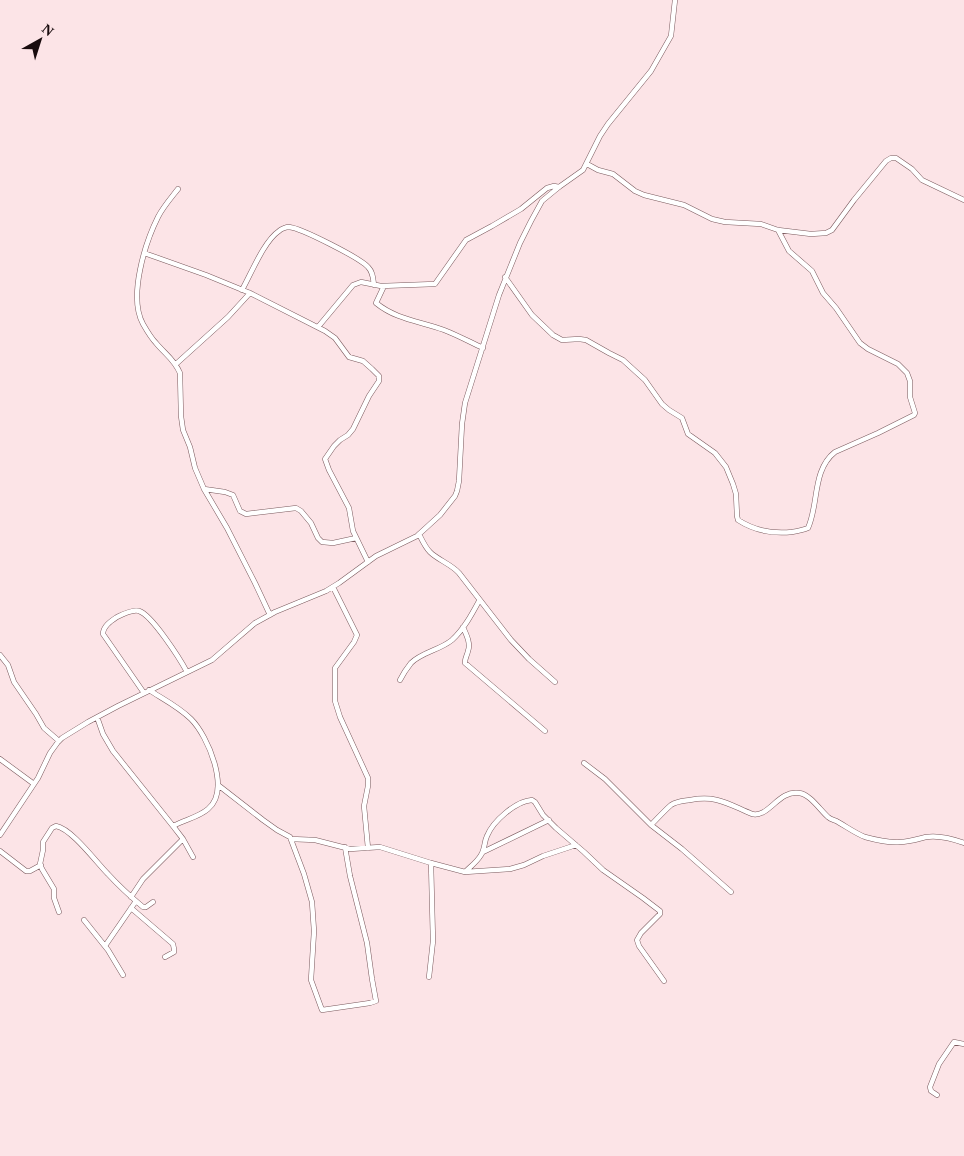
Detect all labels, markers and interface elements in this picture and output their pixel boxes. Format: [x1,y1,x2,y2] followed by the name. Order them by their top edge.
[15,15,65,65] north arrow
[39,21,57,39] text: N

